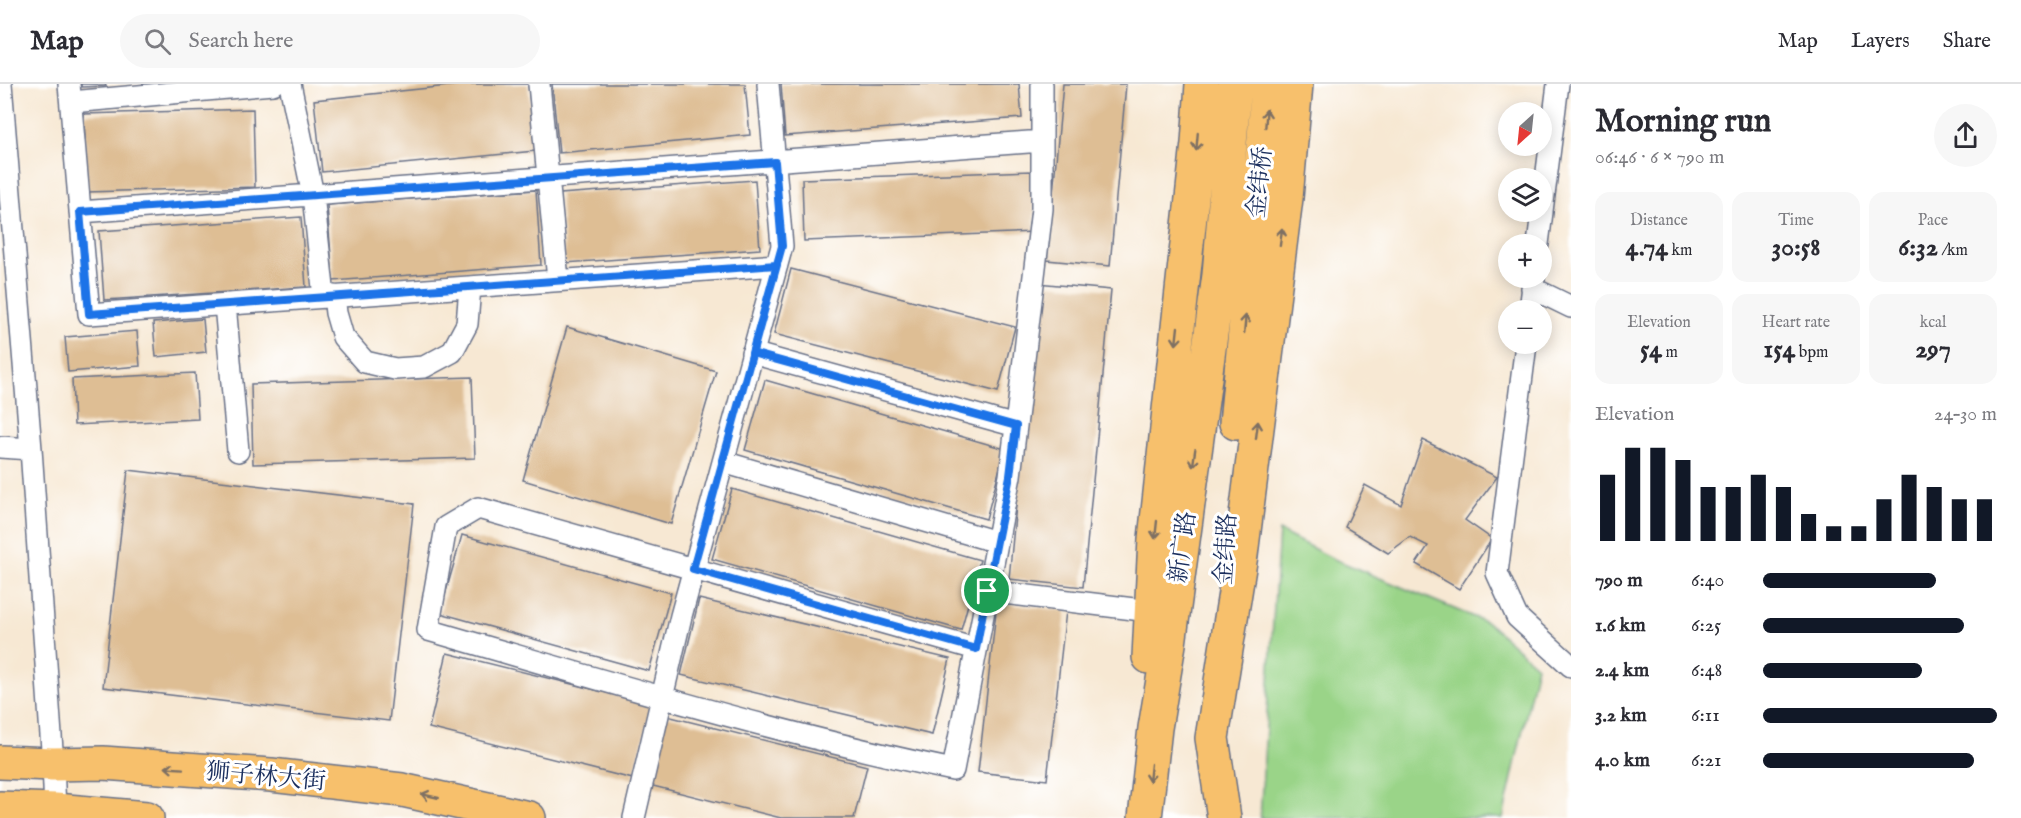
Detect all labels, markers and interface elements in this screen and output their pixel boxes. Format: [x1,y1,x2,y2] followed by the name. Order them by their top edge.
[120,14,540,68] search box
[30,24,84,59] text: Map
[141,25,174,58] icon: search
[189,27,293,55] text: Search here
[1778,28,1818,55] text: Map
[1851,28,1910,55] text: Layers
[1943,28,1991,55] text: Share
[1595,101,1771,143] text: Morning run
[1498,102,1552,156] north arrow
[1498,102,1552,354] map controls
[1934,104,1997,167] button: share
[1260,108,1271,128] one-way arrow
[1192,132,1203,152] one-way arrow
[1241,145,1280,220] street label: 金纬桥
[1595,145,1724,170] text: 06:46 · 6 × 790 m
[1498,168,1552,222] button: layers
[1630,211,1688,231] text: Distance
[1778,211,1814,231] text: Time
[1918,211,1948,231] text: Pace
[1276,228,1287,247] one-way arrow
[1626,231,1668,264] text: 4.74
[1772,231,1820,264] text: 30:58
[1898,231,1938,264] text: 6:32
[1498,234,1552,288] button: +
[1668,241,1692,261] text: km
[1938,241,1968,261] text: /km
[1498,300,1552,354] button: −
[1627,313,1691,333] text: Elevation
[1762,313,1830,333] text: Heart rate
[1920,313,1946,333] text: kcal
[1240,314,1251,334] one-way arrow
[1171,326,1182,346] one-way arrow
[1640,333,1662,366] text: 54
[1764,333,1795,366] text: 154
[1915,333,1951,366] text: 297
[1662,343,1678,363] text: m
[1795,343,1828,363] text: bpm
[1595,402,1674,427] text: Elevation
[1934,402,1997,427] text: 24–30 m
[1251,421,1262,441] one-way arrow
[1189,448,1200,468] one-way arrow
[1163,509,1204,585] street label: 新广路
[1209,512,1244,586] street label: 金纬路
[1150,520,1161,540] one-way arrow
[961,565,1012,616] pin
[1595,568,1643,593] text: 790 m
[1691,568,1724,593] text: 6:40
[970,574,1003,607] icon: arrive
[1595,613,1646,638] text: 1.6 km
[1691,613,1721,638] text: 6:25
[1595,658,1649,683] text: 2.4 km
[1691,658,1722,683] text: 6:48
[1595,703,1647,728] text: 3.2 km
[1691,703,1720,728] text: 6:11
[1595,748,1650,773] text: 4.0 km
[1691,748,1722,773] text: 6:21
[205,757,327,798] street label: 狮子林大街
[165,762,185,773] one-way arrow
[1144,762,1155,782] one-way arrow
[421,790,440,802] one-way arrow

